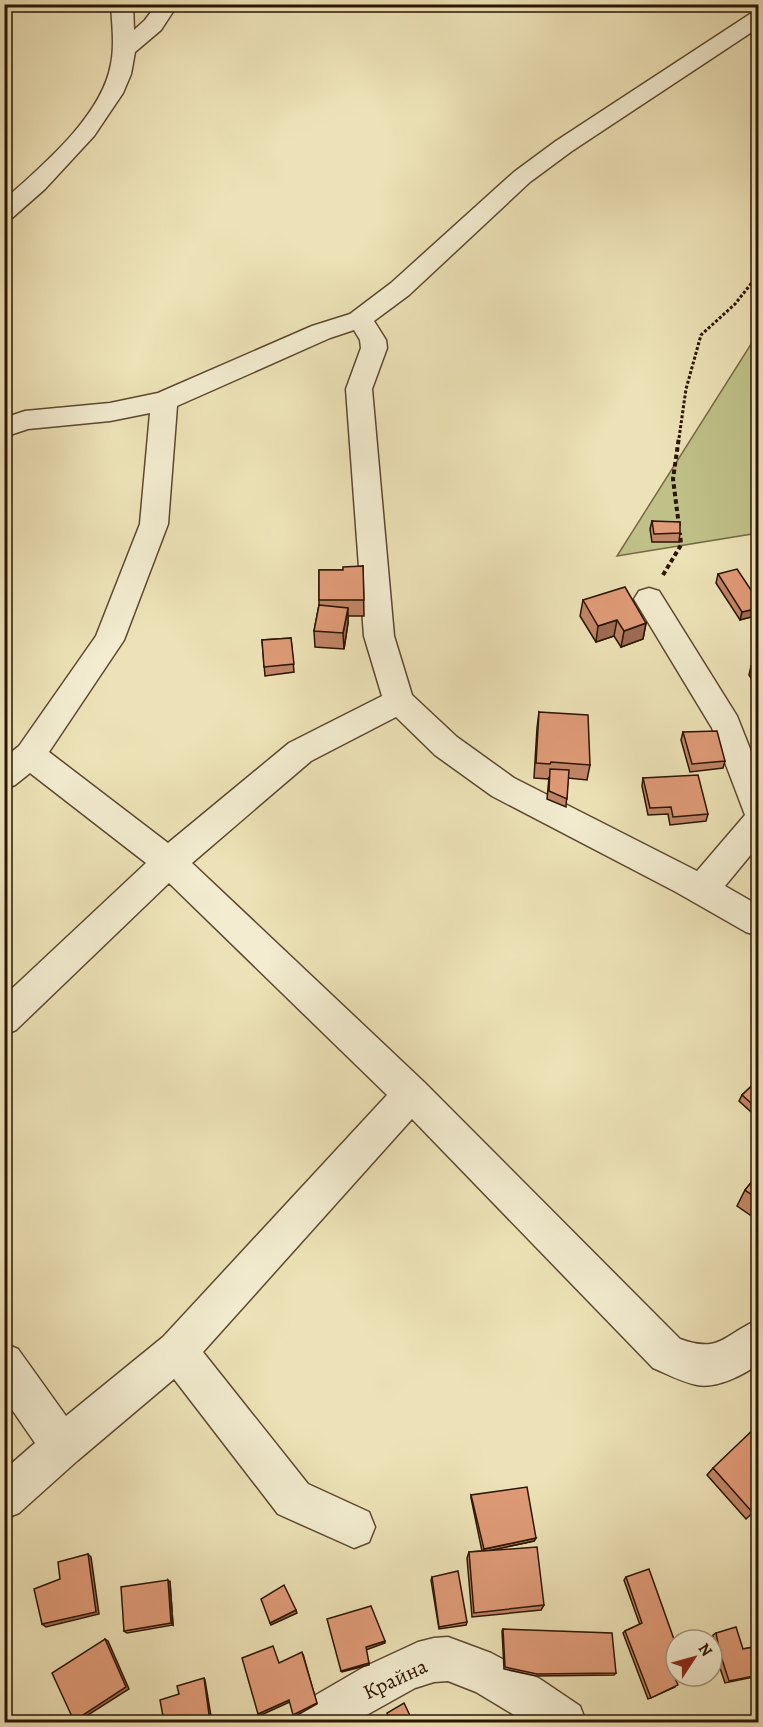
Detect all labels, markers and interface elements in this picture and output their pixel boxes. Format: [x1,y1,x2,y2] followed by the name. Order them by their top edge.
[664,1628,724,1688] north arrow
[693,1639,718,1661] text: N
[358,1652,432,1706] street label: Крайна

